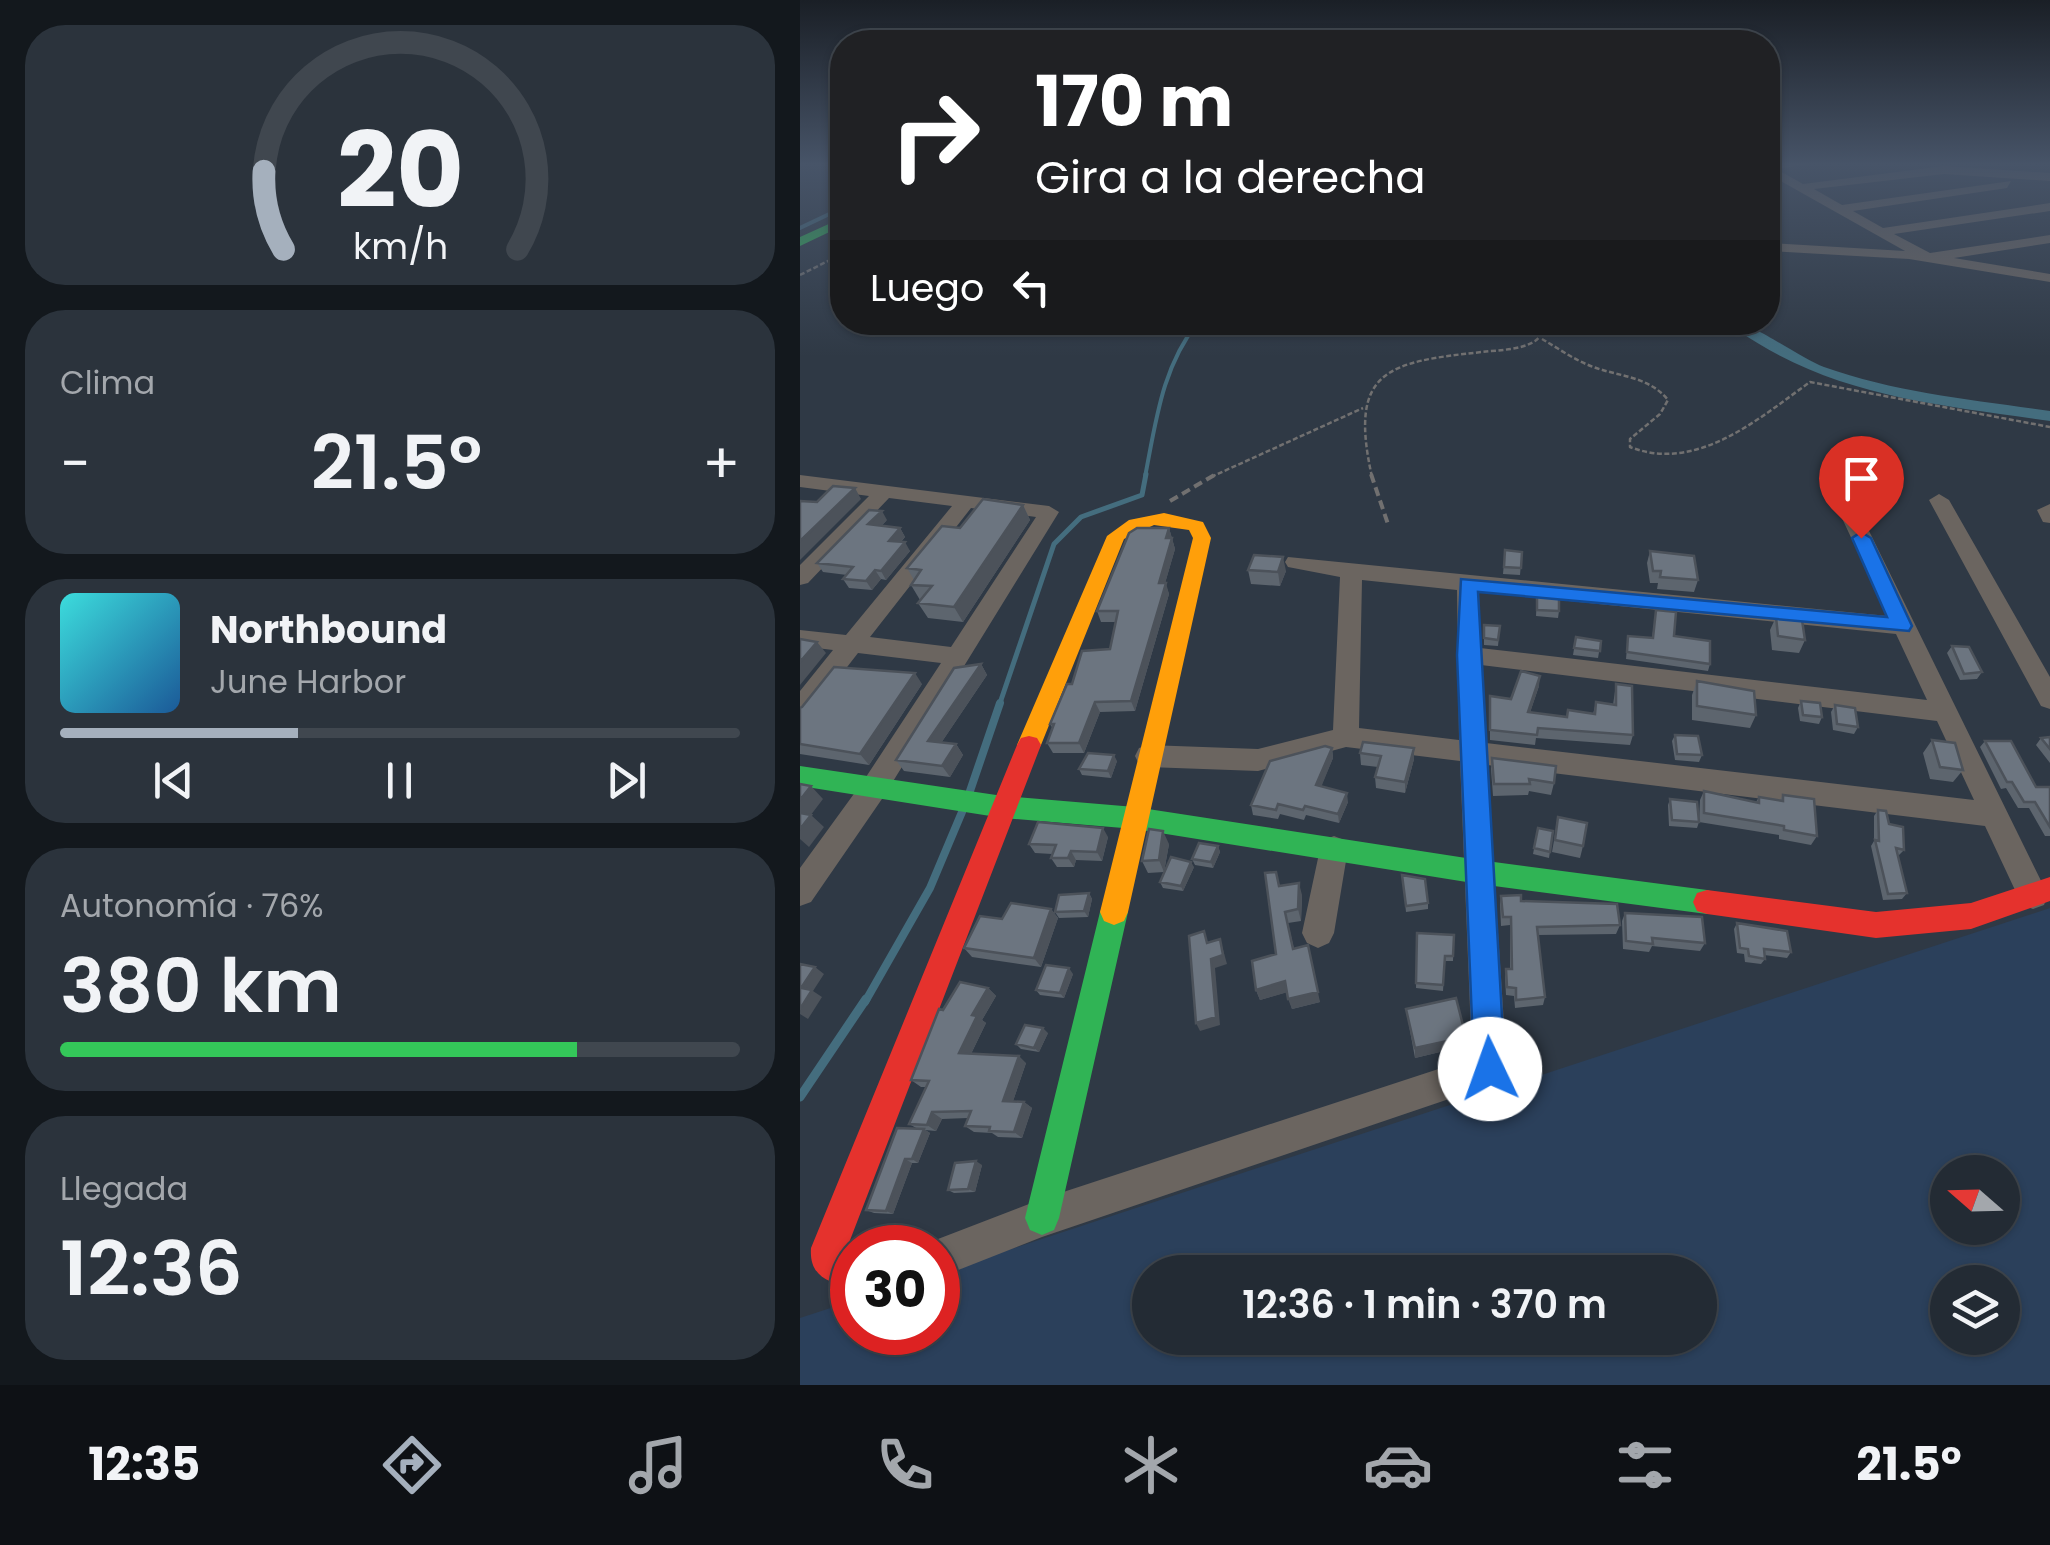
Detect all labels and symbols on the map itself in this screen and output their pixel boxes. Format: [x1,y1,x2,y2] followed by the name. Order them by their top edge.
[1819,436,1904,539] pin
[1438,1017,1542,1121] position arrow
[1930,1155,2020,1245] north arrow
[830,1225,960,1355] speed limit sign: 30

